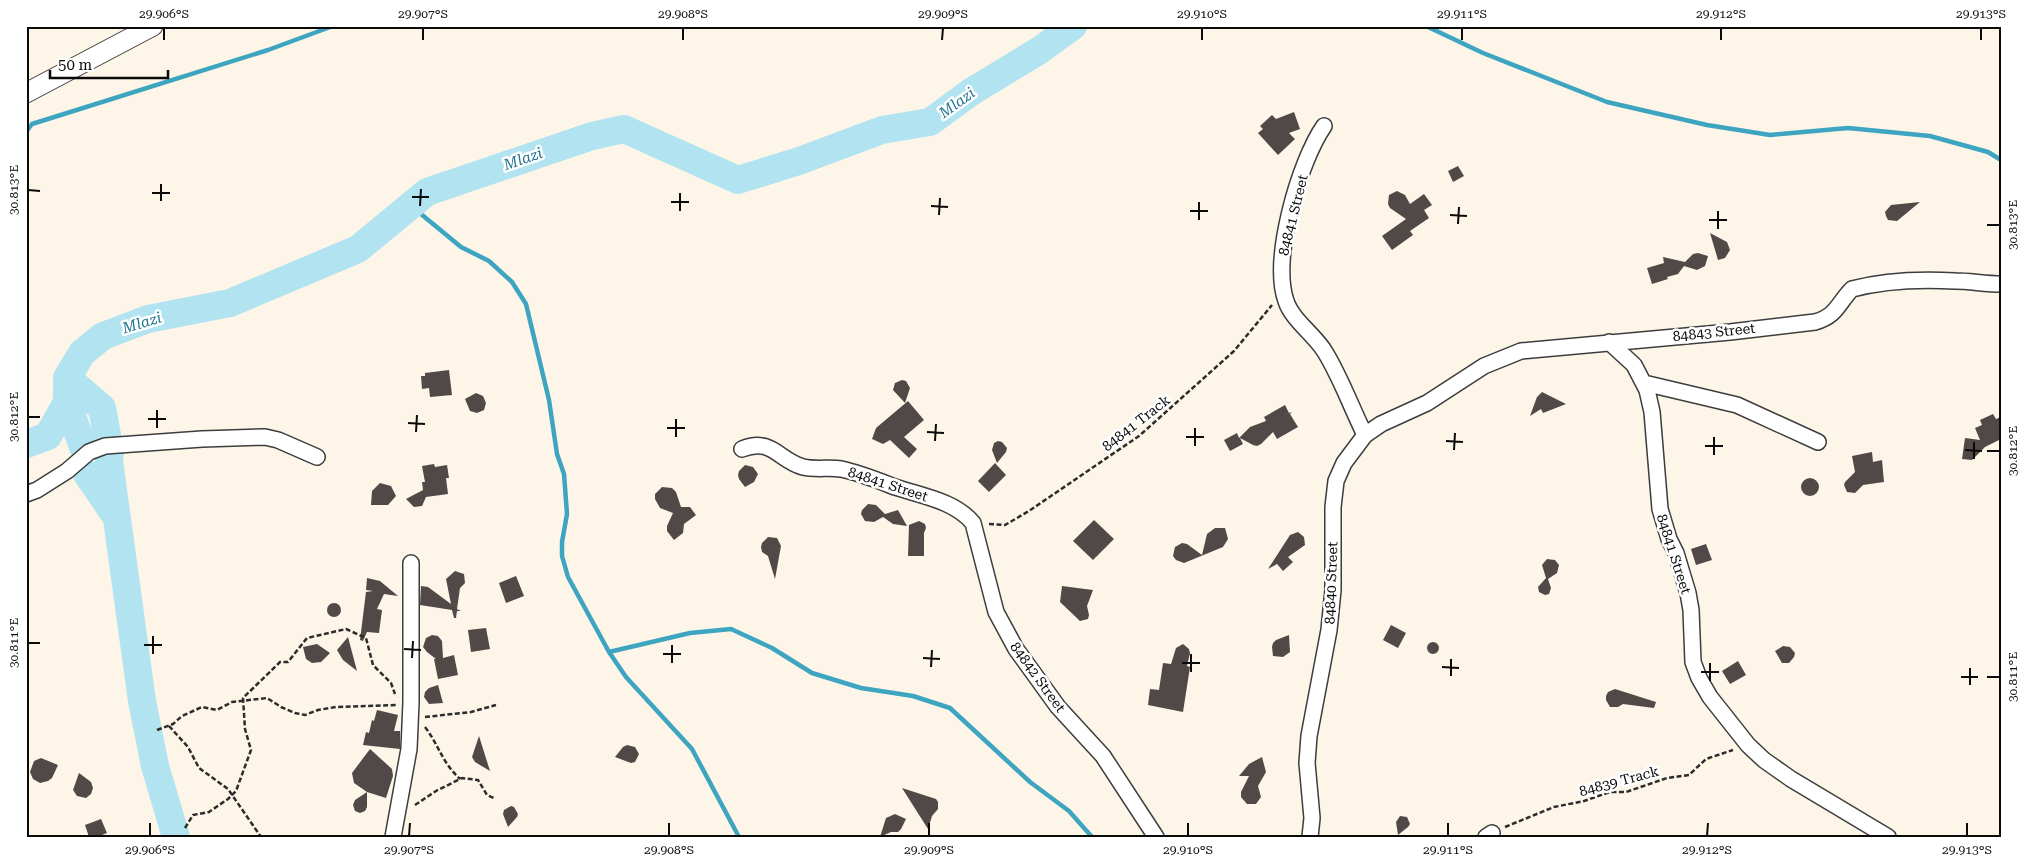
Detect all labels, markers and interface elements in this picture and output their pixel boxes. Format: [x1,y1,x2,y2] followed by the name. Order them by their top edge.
[139,7,189,21] text: 29.906°S
[398,7,448,21] text: 29.907°S
[658,7,708,21] text: 29.908°S
[918,7,968,21] text: 29.909°S
[1177,7,1227,21] text: 29.910°S
[1437,7,1487,21] text: 29.911°S
[1696,7,1746,21] text: 29.912°S
[1956,7,2006,21] text: 29.913°S
[50,48,168,80] scale bar
[58,56,93,74] text: 50 m
[935,84,979,123] water label: Mlazi
[500,144,545,174] water label: Mlazi
[7,165,21,215] text: 30.813°E
[1275,173,1311,257] street label: 84841 Street
[2006,200,2020,250] text: 30.813°E
[119,308,164,338] water label: Mlazi
[1672,320,1756,344] street label: 84843 Street
[1099,391,1173,454] street label: 84841 Track
[7,392,21,442] text: 30.812°E
[2006,426,2020,476] text: 30.812°E
[846,464,930,504] street label: 84841 Street
[1654,512,1694,596] street label: 84841 Street
[1322,541,1340,625] street label: 84840 Street
[7,618,21,668] text: 30.811°E
[1007,639,1069,715] street label: 84842 Street
[2006,652,2020,702] text: 30.811°E
[1577,763,1661,799] street label: 84839 Track
[125,843,175,857] text: 29.906°S
[384,843,434,857] text: 29.907°S
[644,843,694,857] text: 29.908°S
[904,843,954,857] text: 29.909°S
[1163,843,1213,857] text: 29.910°S
[1423,843,1473,857] text: 29.911°S
[1682,843,1732,857] text: 29.912°S
[1942,843,1992,857] text: 29.913°S

